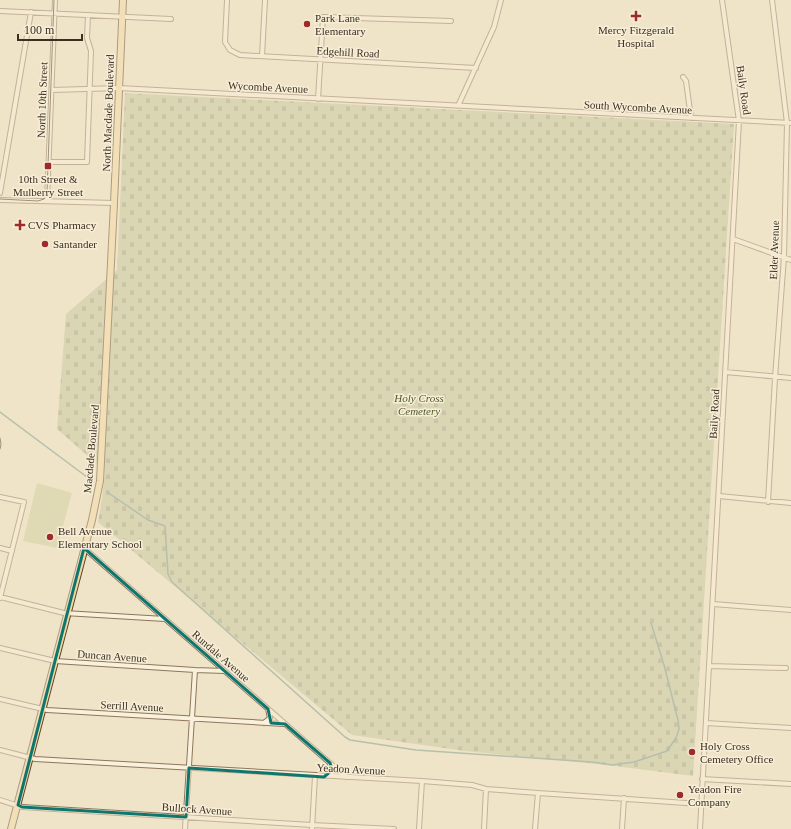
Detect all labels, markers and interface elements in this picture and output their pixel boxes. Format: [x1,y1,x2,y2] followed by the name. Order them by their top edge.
[630,10,642,22] marker: Mercy Fitzgerald Hospital
[315,12,366,37] place label: Park Lane Elementary
[18,16,82,42] scale bar
[302,19,312,29] marker: Park Lane Elementary
[24,23,55,37] text: 100 m
[598,24,675,49] place label: Mercy Fitzgerald Hospital
[316,44,380,60] street label: Edgehill Road
[100,54,116,172] street label: North Macdade Boulevard
[35,62,49,138] street label: North 10th Street
[735,65,753,116] street label: Baily Road
[228,79,308,95] street label: Wycombe Avenue
[584,98,693,116] street label: South Wycombe Avenue
[43,161,53,171] marker: 10th Street & Mulberry Street
[13,173,83,198] place label: 10th Street & Mulberry Street
[28,219,97,231] place label: CVS Pharmacy
[15,220,25,230] marker: CVS Pharmacy
[767,220,781,280] street label: Elder Avenue
[53,238,97,250] place label: Santander
[40,239,50,249] marker: Santander
[707,388,721,439] street label: Baily Road
[393,392,444,417] park label: Holy Cross Cemetery
[81,404,101,494] street label: Macdade Boulevard
[58,525,142,550] place label: Bell Avenue Elementary School
[45,532,55,542] marker: Bell Avenue Elementary School
[190,628,252,684] street label: Rundale Avenue
[77,648,147,664] street label: Duncan Avenue
[100,698,164,714] street label: Serrill Avenue
[700,740,774,765] place label: Holy Cross Cemetery Office
[687,747,697,757] marker: Holy Cross Cemetery Office
[316,761,386,777] street label: Yeadon Avenue
[688,783,742,808] place label: Yeadon Fire Company
[675,790,685,800] marker: Yeadon Fire Company
[161,801,233,817] street label: Bullock Avenue

